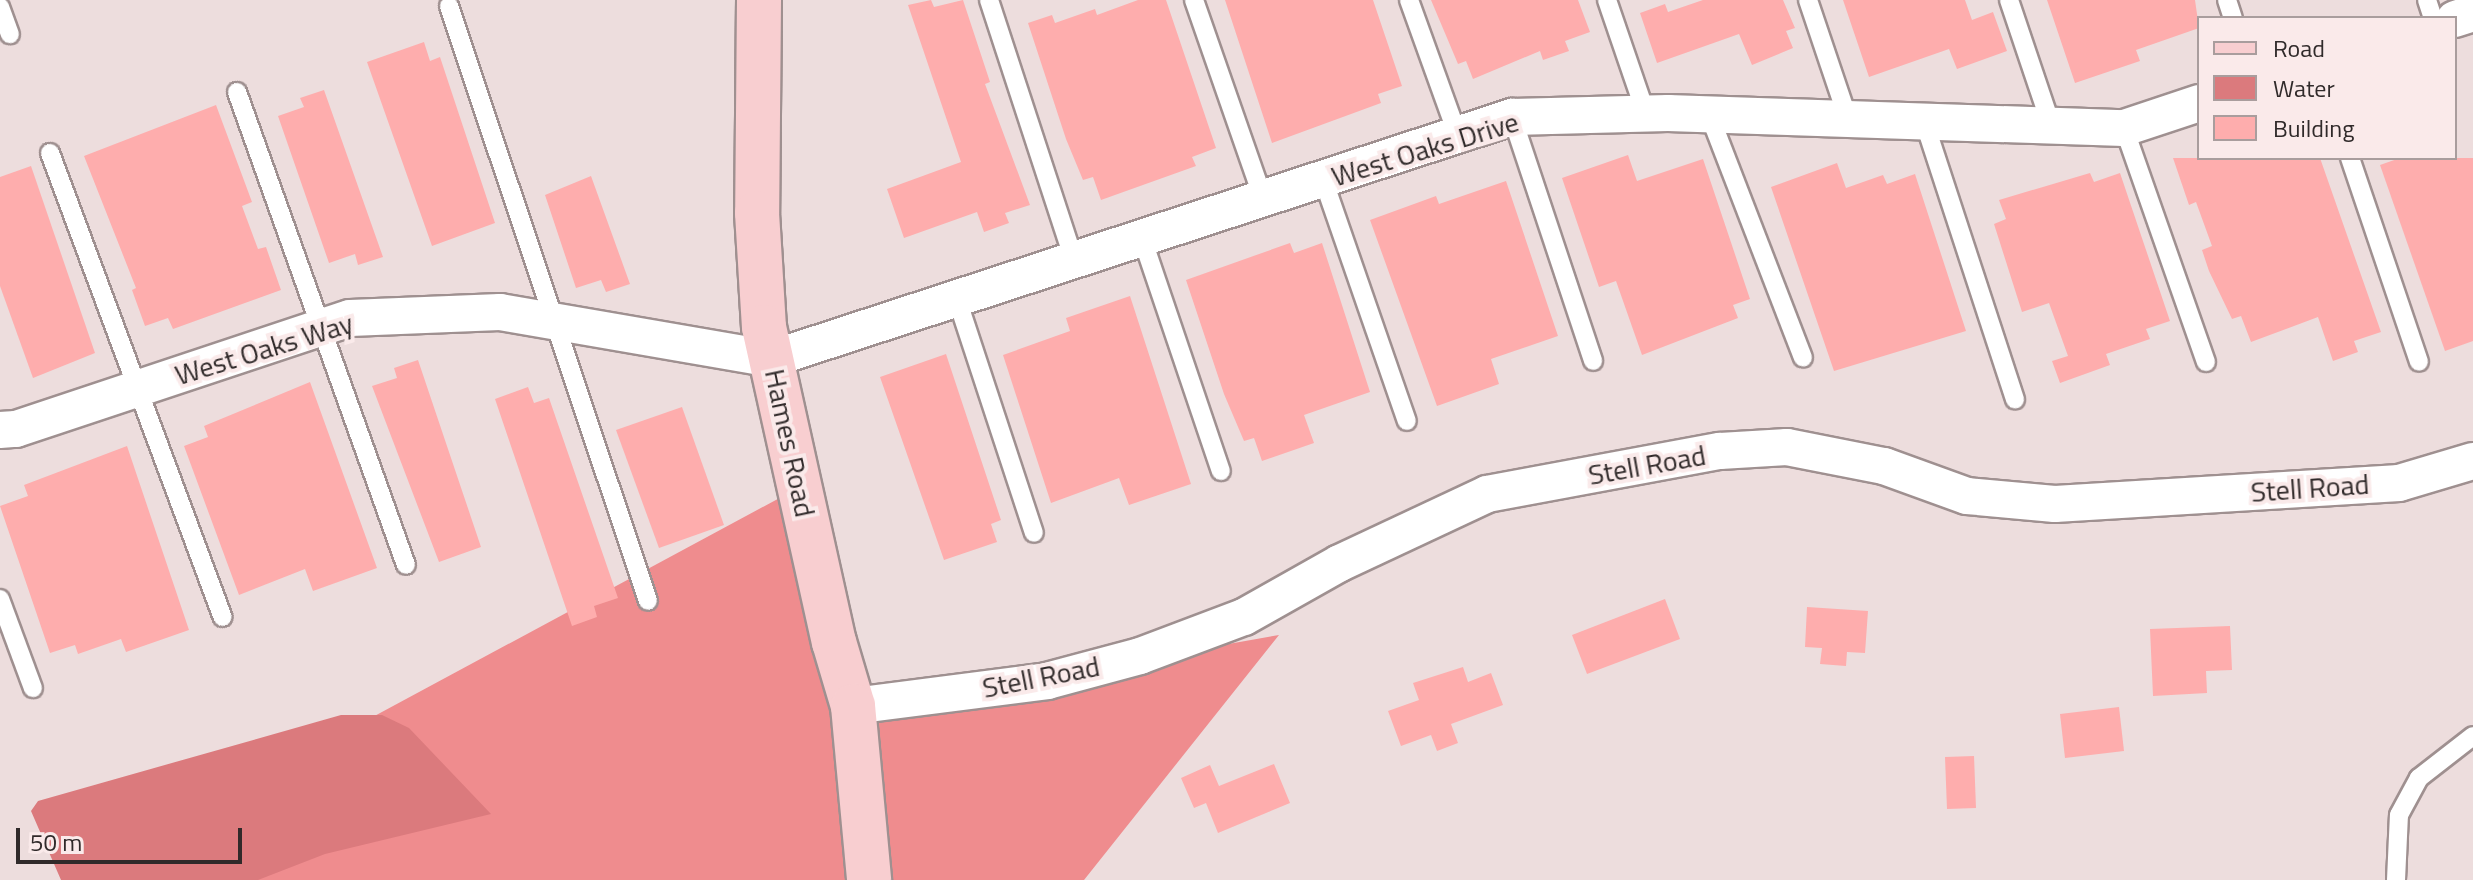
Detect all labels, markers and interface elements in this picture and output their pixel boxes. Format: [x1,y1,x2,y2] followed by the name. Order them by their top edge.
[2197,16,2457,160] legend
[2273,30,2325,66] text: Road
[2273,70,2335,106] text: Water
[1327,105,1523,193] street label: West Oaks Drive
[2273,110,2355,146] text: Building
[171,306,357,392] street label: West Oaks Way
[758,366,822,520] street label: Hames Road
[1586,438,1708,492] street label: Stell Road
[2250,467,2370,509] street label: Stell Road
[980,649,1102,705] street label: Stell Road
[20,812,246,862] scale bar
[30,824,82,860] text: 50 m

